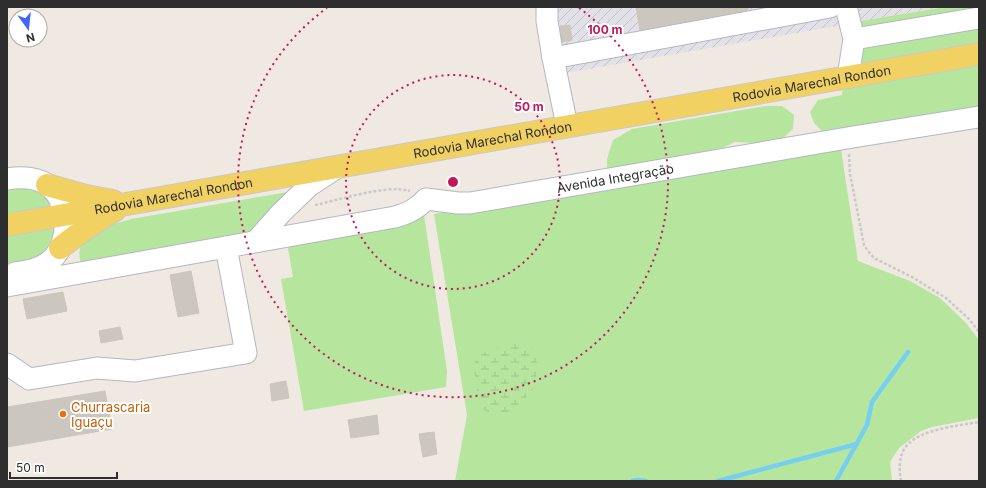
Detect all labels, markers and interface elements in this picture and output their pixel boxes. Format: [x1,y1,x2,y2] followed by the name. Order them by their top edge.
[8,8,48,48] north arrow
[587,22,623,37] text: 100 m
[25,30,36,46] text: N
[731,62,892,105] street label: Rodovia Marechal Rondon
[514,99,544,114] text: 50 m
[412,118,573,161] street label: Rodovia Marechal Rondon
[556,160,675,196] street label: Avenida Integração
[93,174,254,218] street label: Rodovia Marechal Rondon
[446,175,460,189] centre of rings
[71,399,150,430] place label: Churrascaria Iguaçu
[58,409,68,419] marker: Churrascaria Iguaçu
[10,454,117,480] scale bar
[16,460,45,475] text: 50 m

